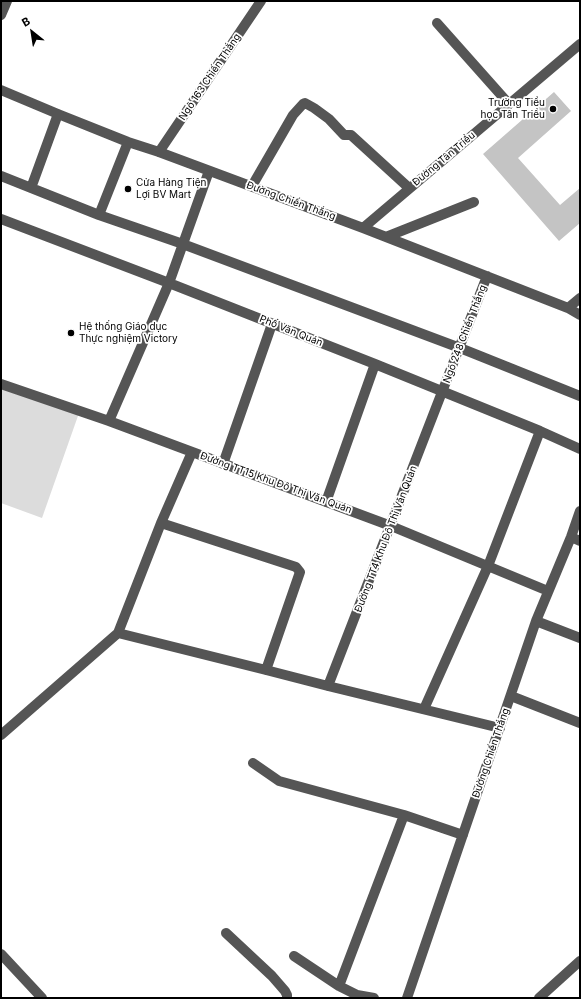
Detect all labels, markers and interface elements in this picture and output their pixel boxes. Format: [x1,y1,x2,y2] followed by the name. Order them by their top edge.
[12,12,52,52] north arrow
[19,14,33,29] text: B
[177,31,243,123] street label: Ngõ 163 Chiến Thắng
[481,97,545,120] place label: Trường Tiểu học Tân Triều
[548,104,558,114] marker: Trường Tiểu học Tân Triều
[410,129,478,189] street label: Đường Tân Triều
[136,177,206,200] place label: Cửa Hàng Tiện Lợi BV Mart
[245,179,337,223] street label: Đường Chiến Thắng
[123,184,133,194] marker: Cửa Hàng Tiện Lợi BV Mart
[441,283,489,385] street label: Ngõ 248 Chiến Thắng
[258,313,324,349] street label: Phố Văn Quán
[79,321,178,344] place label: Hệ thống Giáo dục Thực nghiệm Victory
[66,328,76,338] marker: Hệ thống Giáo dục Thực nghiệm Victory
[199,450,353,516] street label: Đường TT15 Khu Đô Thị Văn Quán
[352,464,420,614] street label: Đường TT4 Khu Đô Thị Văn Quán
[470,707,512,799] street label: Đường Chiến Thắng

